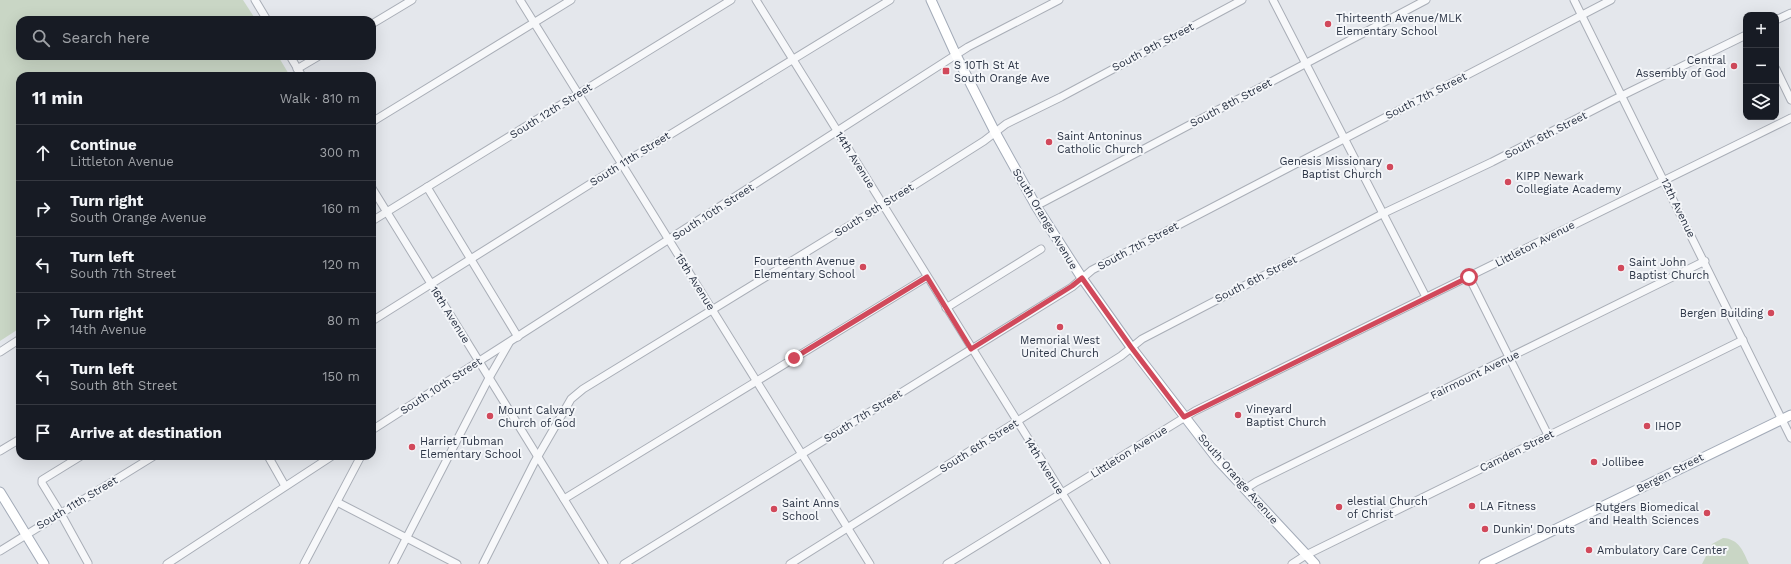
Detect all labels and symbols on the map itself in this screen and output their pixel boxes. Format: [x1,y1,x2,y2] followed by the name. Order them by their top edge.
[1336,12,1462,38] place label: Thirteenth Avenue/MLK Elementary School
[1323,19,1333,29] marker: Thirteenth Avenue/MLK Elementary School
[1110,20,1196,74] street label: South 9th Street
[1636,54,1727,80] place label: Central Assembly of God
[954,59,1050,85] place label: S 10Th St At South Orange Ave
[1729,61,1739,71] marker: Central Assembly of God
[941,66,951,76] marker: S 10Th St At South Orange Ave
[1383,70,1469,122] street label: South 7th Street
[1188,76,1274,130] street label: South 8th Street
[508,80,595,142] street label: South 12th Street
[1503,108,1590,161] street label: South 6th Street
[587,129,673,189] street label: South 11th Street
[832,129,878,191] street label: 14th Avenue
[1057,130,1143,156] place label: Saint Antoninus Catholic Church
[1044,137,1054,147] marker: Saint Antoninus Catholic Church
[1280,155,1382,181] place label: Genesis Missionary Baptist Church
[1385,162,1395,172] marker: Genesis Missionary Baptist Church
[1010,166,1080,272] street label: South Orange Avenue
[1516,170,1621,196] place label: KIPP Newark Collegiate Academy
[1658,176,1698,240] street label: 12th Avenue
[1503,177,1513,187] marker: KIPP Newark Collegiate Academy
[832,180,916,240] street label: South 9th Street
[670,181,757,243] street label: South 10th Street
[1493,218,1577,270] street label: Littleton Avenue
[1095,219,1181,273] street label: South 7th Street
[672,251,718,313] street label: 15th Avenue
[1213,252,1300,305] street label: South 6th Street
[754,255,856,281] place label: Fourteenth Avenue Elementary School
[1629,256,1709,282] place label: Saint John Baptist Church
[858,262,868,272] marker: Fourteenth Avenue Elementary School
[1616,263,1626,273] marker: Saint John Baptist Church
[1460,268,1478,286] route start
[427,284,473,346] street label: 16th Avenue
[1680,307,1763,320] place label: Bergen Building
[1766,308,1776,318] marker: Bergen Building
[1055,322,1065,332] marker: Memorial West United Church
[1020,334,1100,360] place label: Memorial West United Church
[1428,348,1522,402] street label: Fairmount Avenue
[785,349,803,367] route end
[398,355,485,417] street label: South 10th Street
[822,387,905,445] street label: South 7th Street
[1246,403,1326,429] place label: Vineyard Baptist Church
[498,404,576,430] place label: Mount Calvary Church of God
[1233,410,1243,420] marker: Vineyard Baptist Church
[485,411,495,421] marker: Mount Calvary Church of God
[937,416,1021,476] street label: South 6th Street
[1655,420,1682,433] place label: IHOP
[1642,421,1652,431] marker: IHOP
[1088,423,1170,481] street label: Littleton Avenue
[1478,427,1557,475] street label: Camden Street
[1195,431,1281,527] street label: South Orange Avenue
[420,435,522,461] place label: Harriet Tubman Elementary School
[1021,435,1067,497] street label: 14th Avenue
[407,442,417,452] marker: Harriet Tubman Elementary School
[1634,450,1706,496] street label: Bergen Street
[1602,456,1644,469] place label: Jollibee
[1589,457,1599,467] marker: Jollibee
[34,473,120,532] street label: South 11th Street
[1347,495,1428,521] place label: elestial Church of Christ
[782,497,840,523] place label: Saint Anns School
[1480,500,1536,513] place label: LA Fitness
[1467,501,1477,511] marker: LA Fitness
[1589,501,1700,527] place label: Rutgers Biomedical and Health Sciences
[1334,502,1344,512] marker: elestial Church of Christ
[769,504,779,514] marker: Saint Anns School
[1702,508,1712,518] marker: Rutgers Biomedical and Health Sciences
[1493,523,1575,536] place label: Dunkin' Donuts
[1480,524,1490,534] marker: Dunkin' Donuts
[1597,544,1727,557] place label: Ambulatory Care Center
[1584,545,1594,555] marker: Ambulatory Care Center

